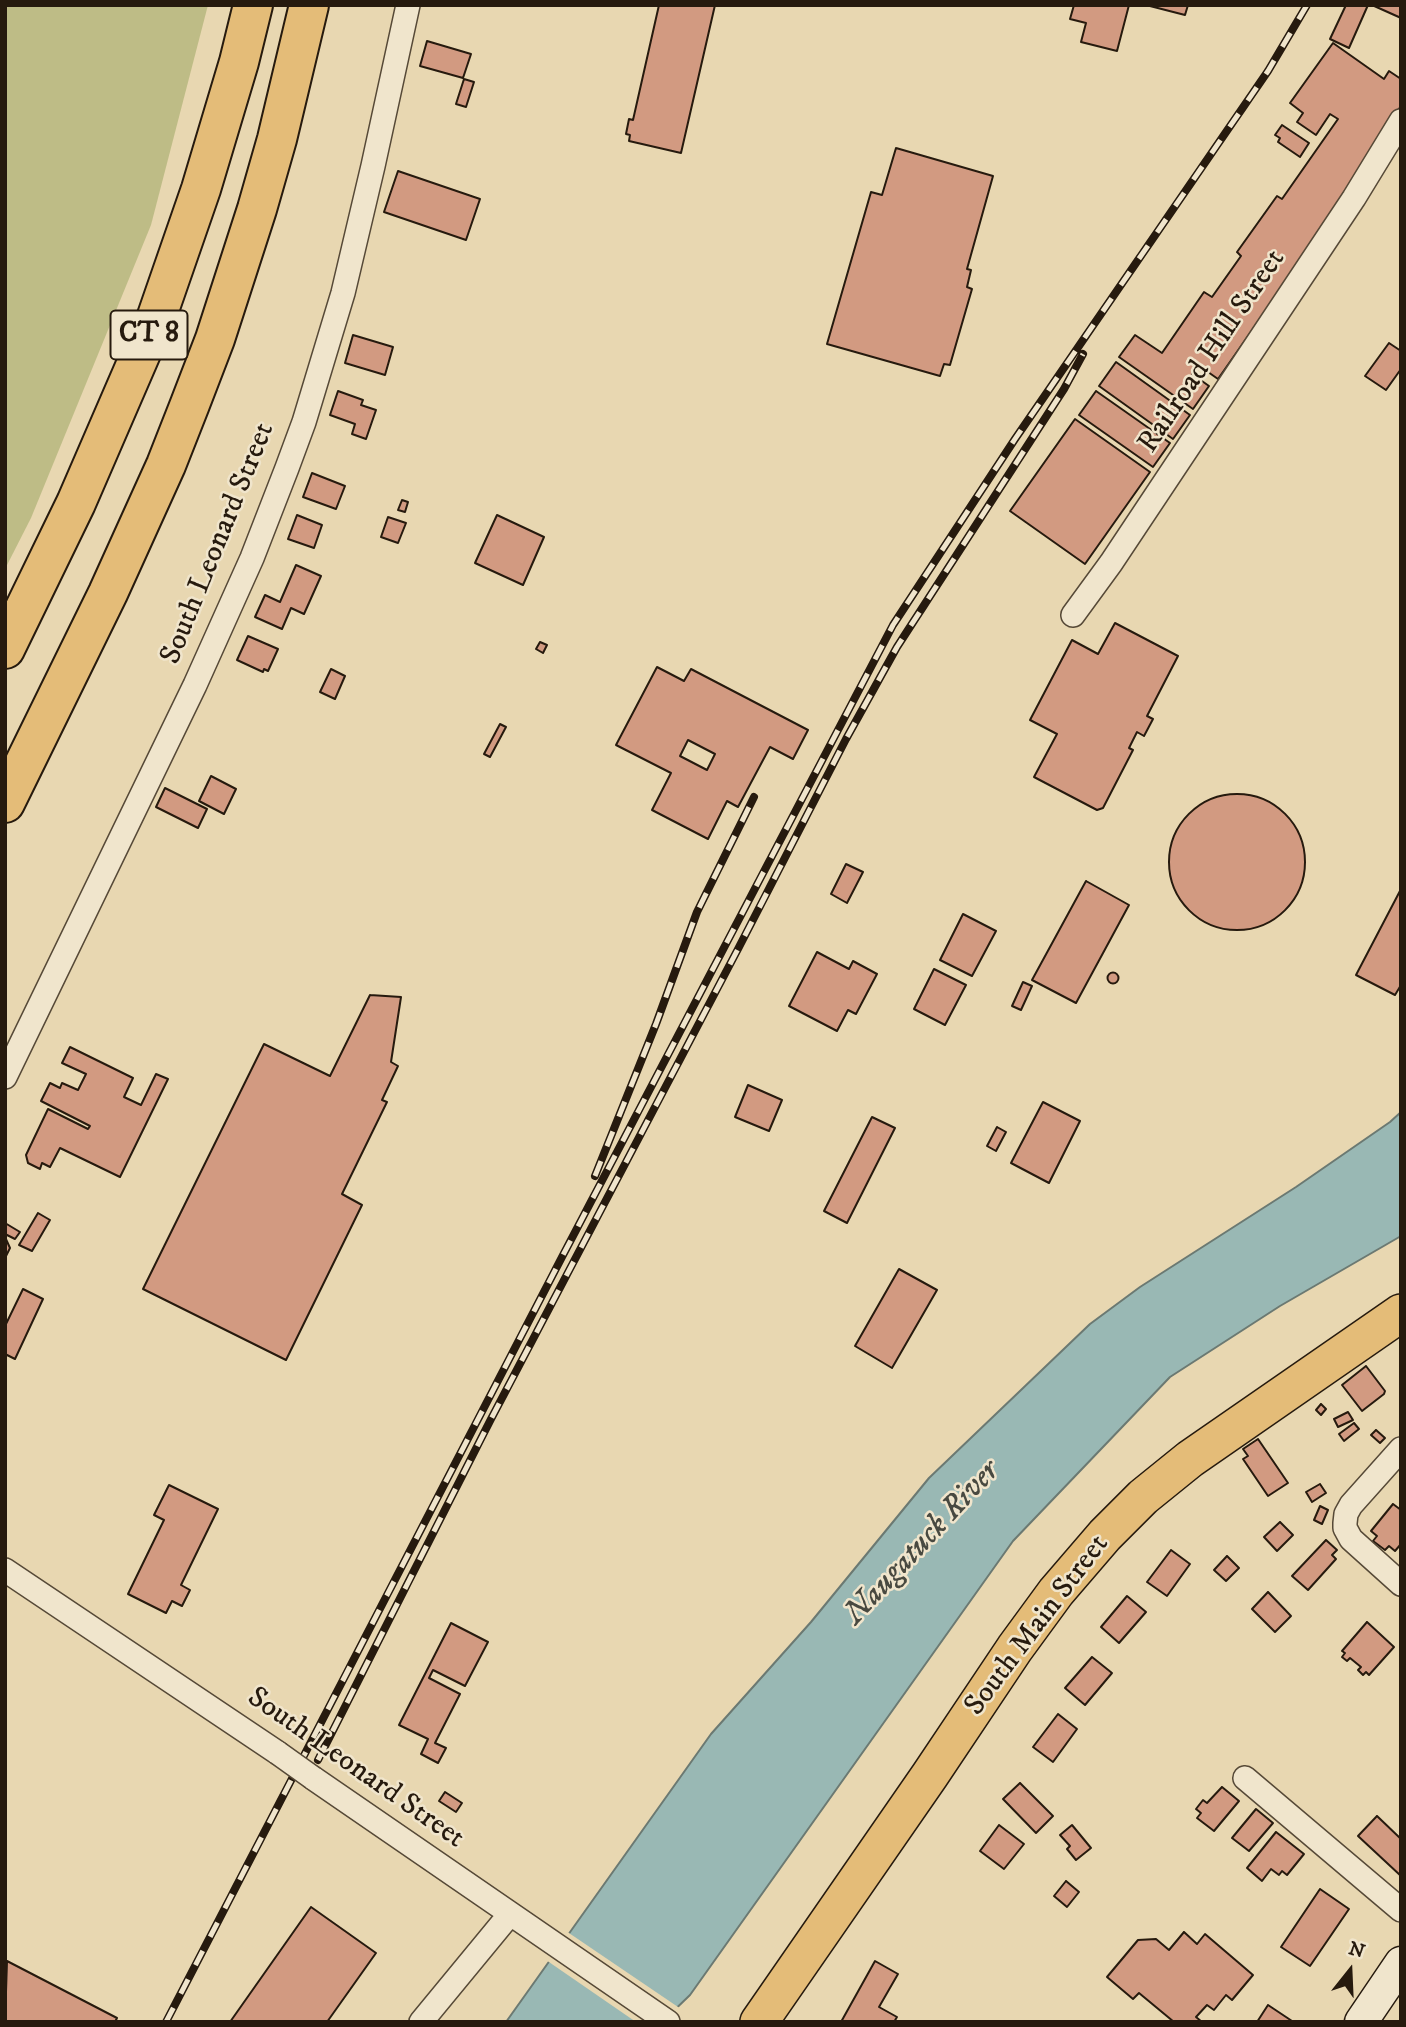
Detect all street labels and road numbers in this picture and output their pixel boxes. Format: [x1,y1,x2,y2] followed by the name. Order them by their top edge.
[1132,243,1294,461] street label: Railroad Hill Street
[110,310,188,360] road number: CT 8
[154,418,284,670] street label: South Leonard Street
[958,1528,1118,1724] street label: South Main Street
[239,1681,471,1857] street label: South Leonard Street

